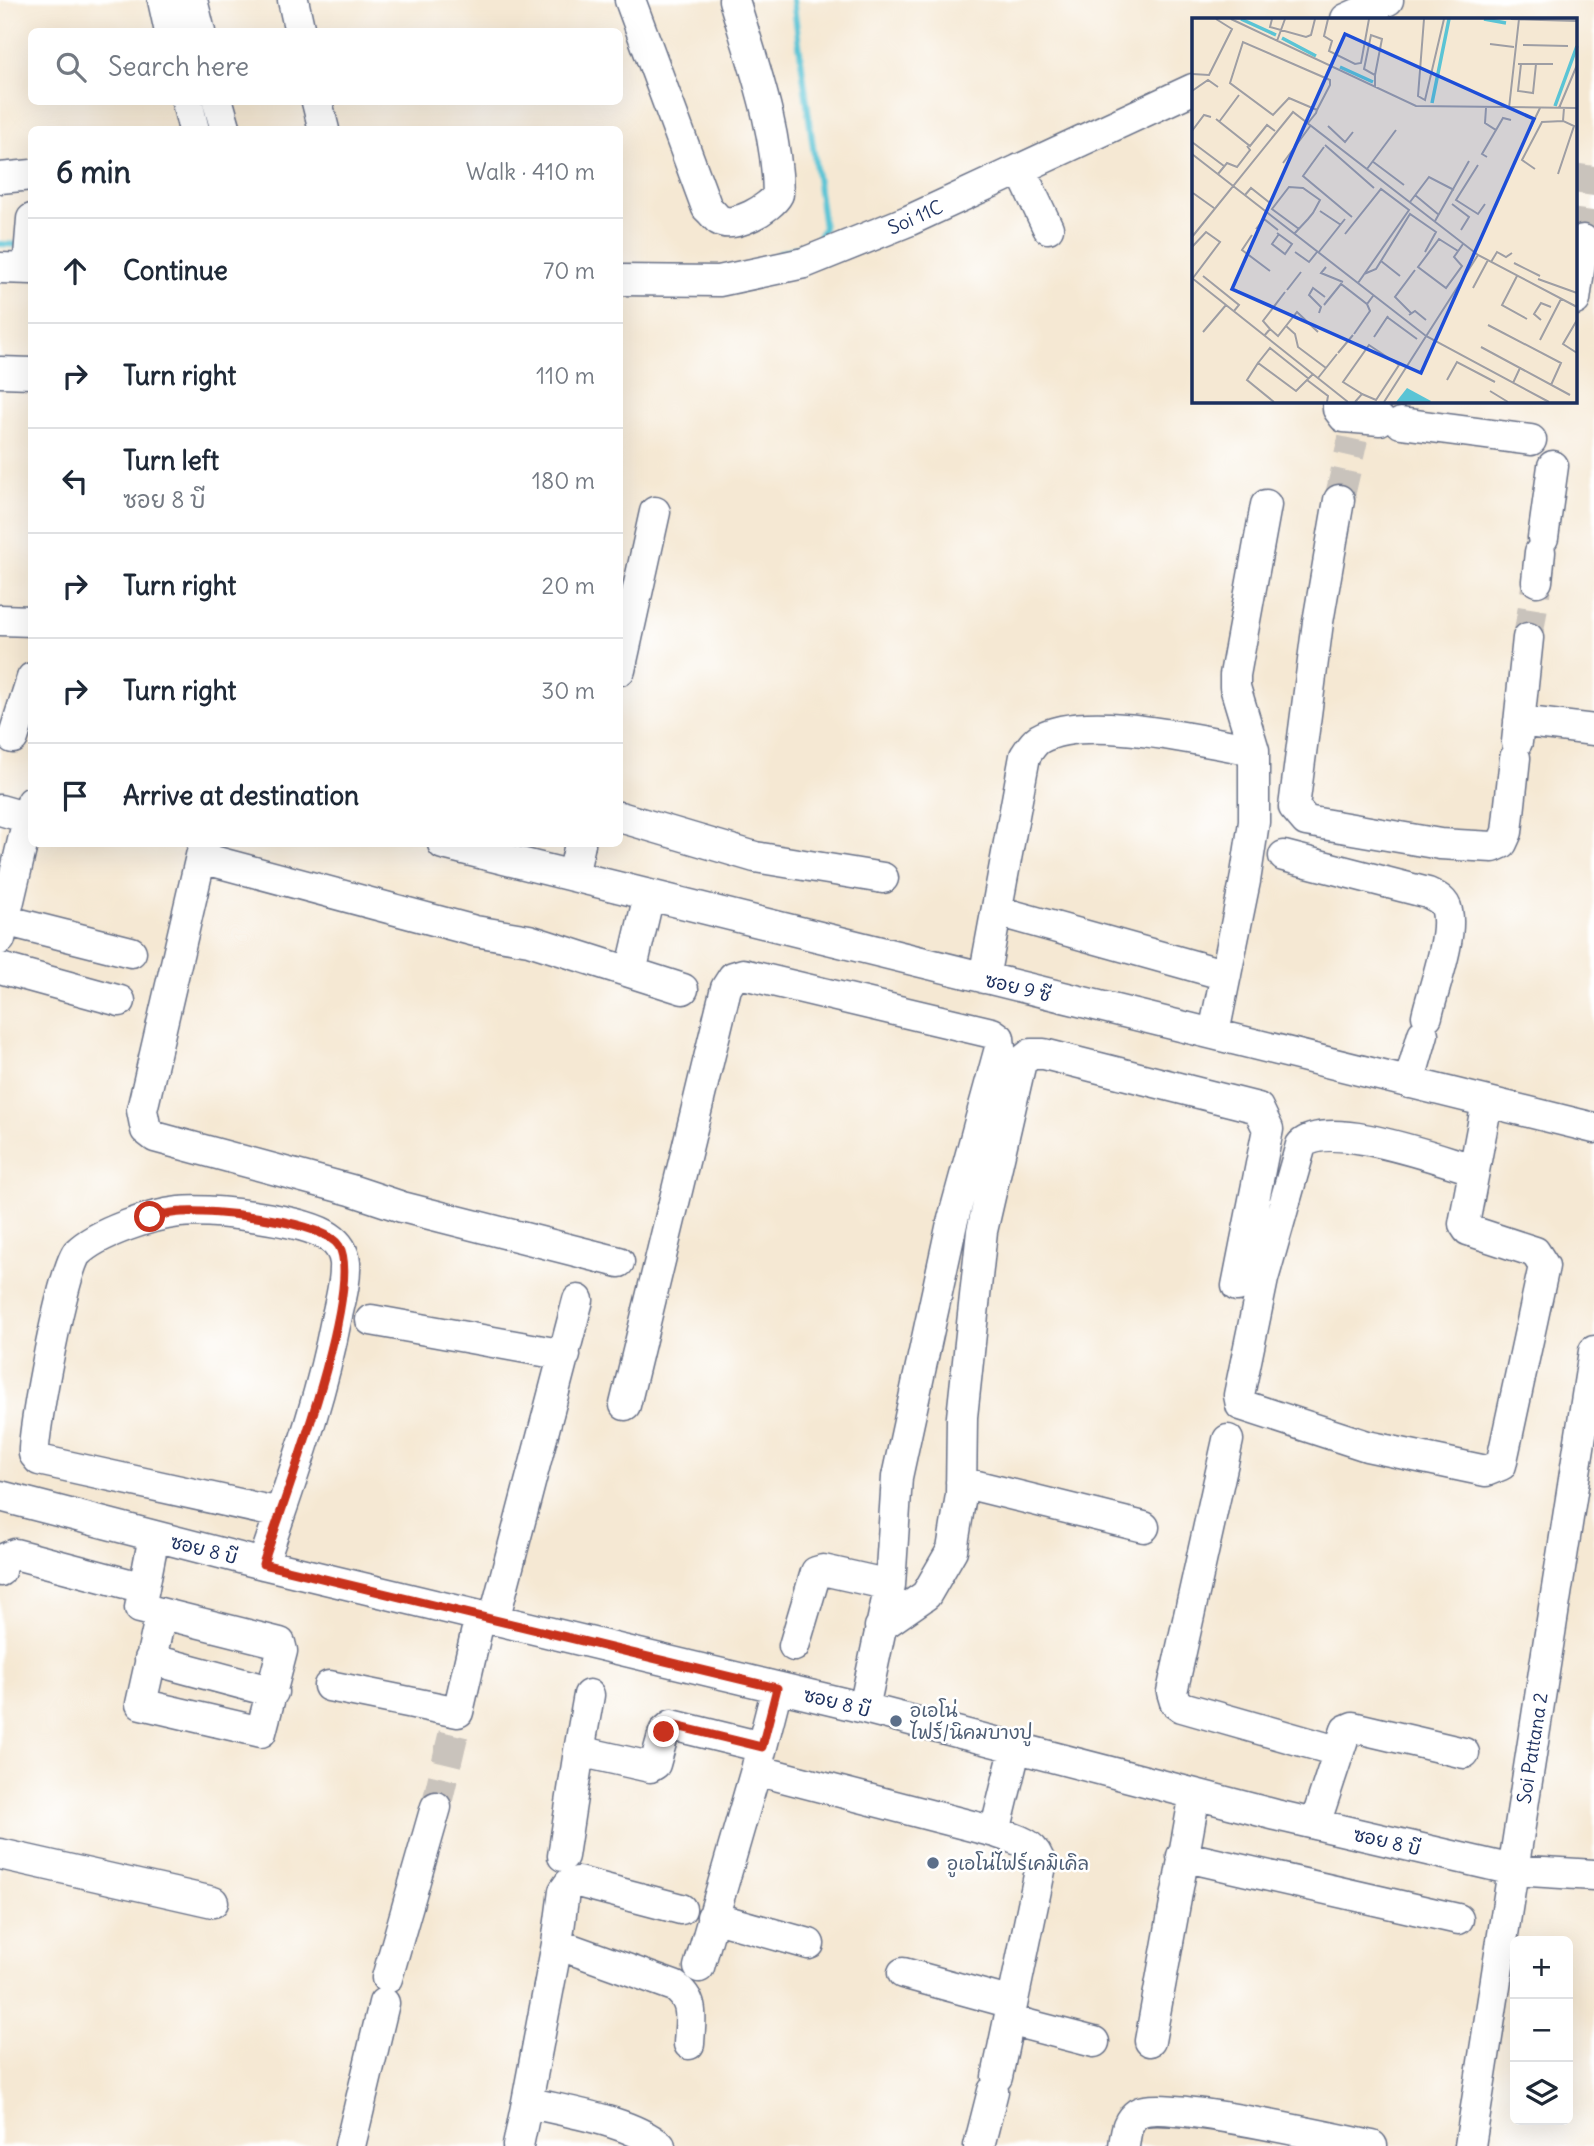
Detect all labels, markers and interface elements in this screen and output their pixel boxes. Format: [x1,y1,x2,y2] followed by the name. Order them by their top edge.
[1192,18,1576,402] inset map
[28,28,623,105] search box
[52,48,90,86] icon: search
[108,50,249,83] text: Search here
[56,153,131,191] text: 6 min
[466,157,595,186] text: Walk · 410 m
[884,194,946,240] street label: Soi 11C
[56,252,94,290] icon: ahead
[123,254,228,287] text: Continue
[543,256,595,285] text: 70 m
[56,357,94,395] icon: right
[123,359,236,392] text: Turn right
[536,361,595,390] text: 110 m
[123,444,219,477] text: Turn left
[56,462,94,500] icon: left
[532,466,595,495] text: 180 m
[123,485,206,514] text: ซอย 8 บี
[56,567,94,605] icon: right
[123,569,236,602] text: Turn right
[542,571,595,600] text: 20 m
[56,672,94,710] icon: right
[123,674,236,707] text: Turn right
[541,676,595,705] text: 30 m
[56,777,94,815] icon: arrive
[123,779,359,812] text: Arrive at destination
[983,967,1054,1007] street label: ซอย 9 ซี
[134,1201,165,1232] route start
[168,1529,240,1569] street label: ซอย 8 บี
[801,1682,873,1722] street label: ซอย 8 บี
[1511,1691,1553,1805] street label: Soi Pattana 2
[909,1698,1033,1747] place label: อูเอโน่ ไฟร์/นิคมบางปู
[888,1713,904,1729] marker: อูเอโน่ ไฟร์/นิคมบางปู
[648,1716,679,1747] route end
[1351,1822,1423,1860] street label: ซอย 8 บี
[947,1851,1089,1878] place label: อูเอโน่ไฟร์เคมิเคิล
[925,1855,941,1871] marker: อูเอโน่ไฟร์เคมิเคิล
[1510,1936,1573,2125] map controls
[1510,1936,1573,1999] button: +
[1510,1999,1573,2062] button: −
[1510,2062,1573,2125] button: layers

